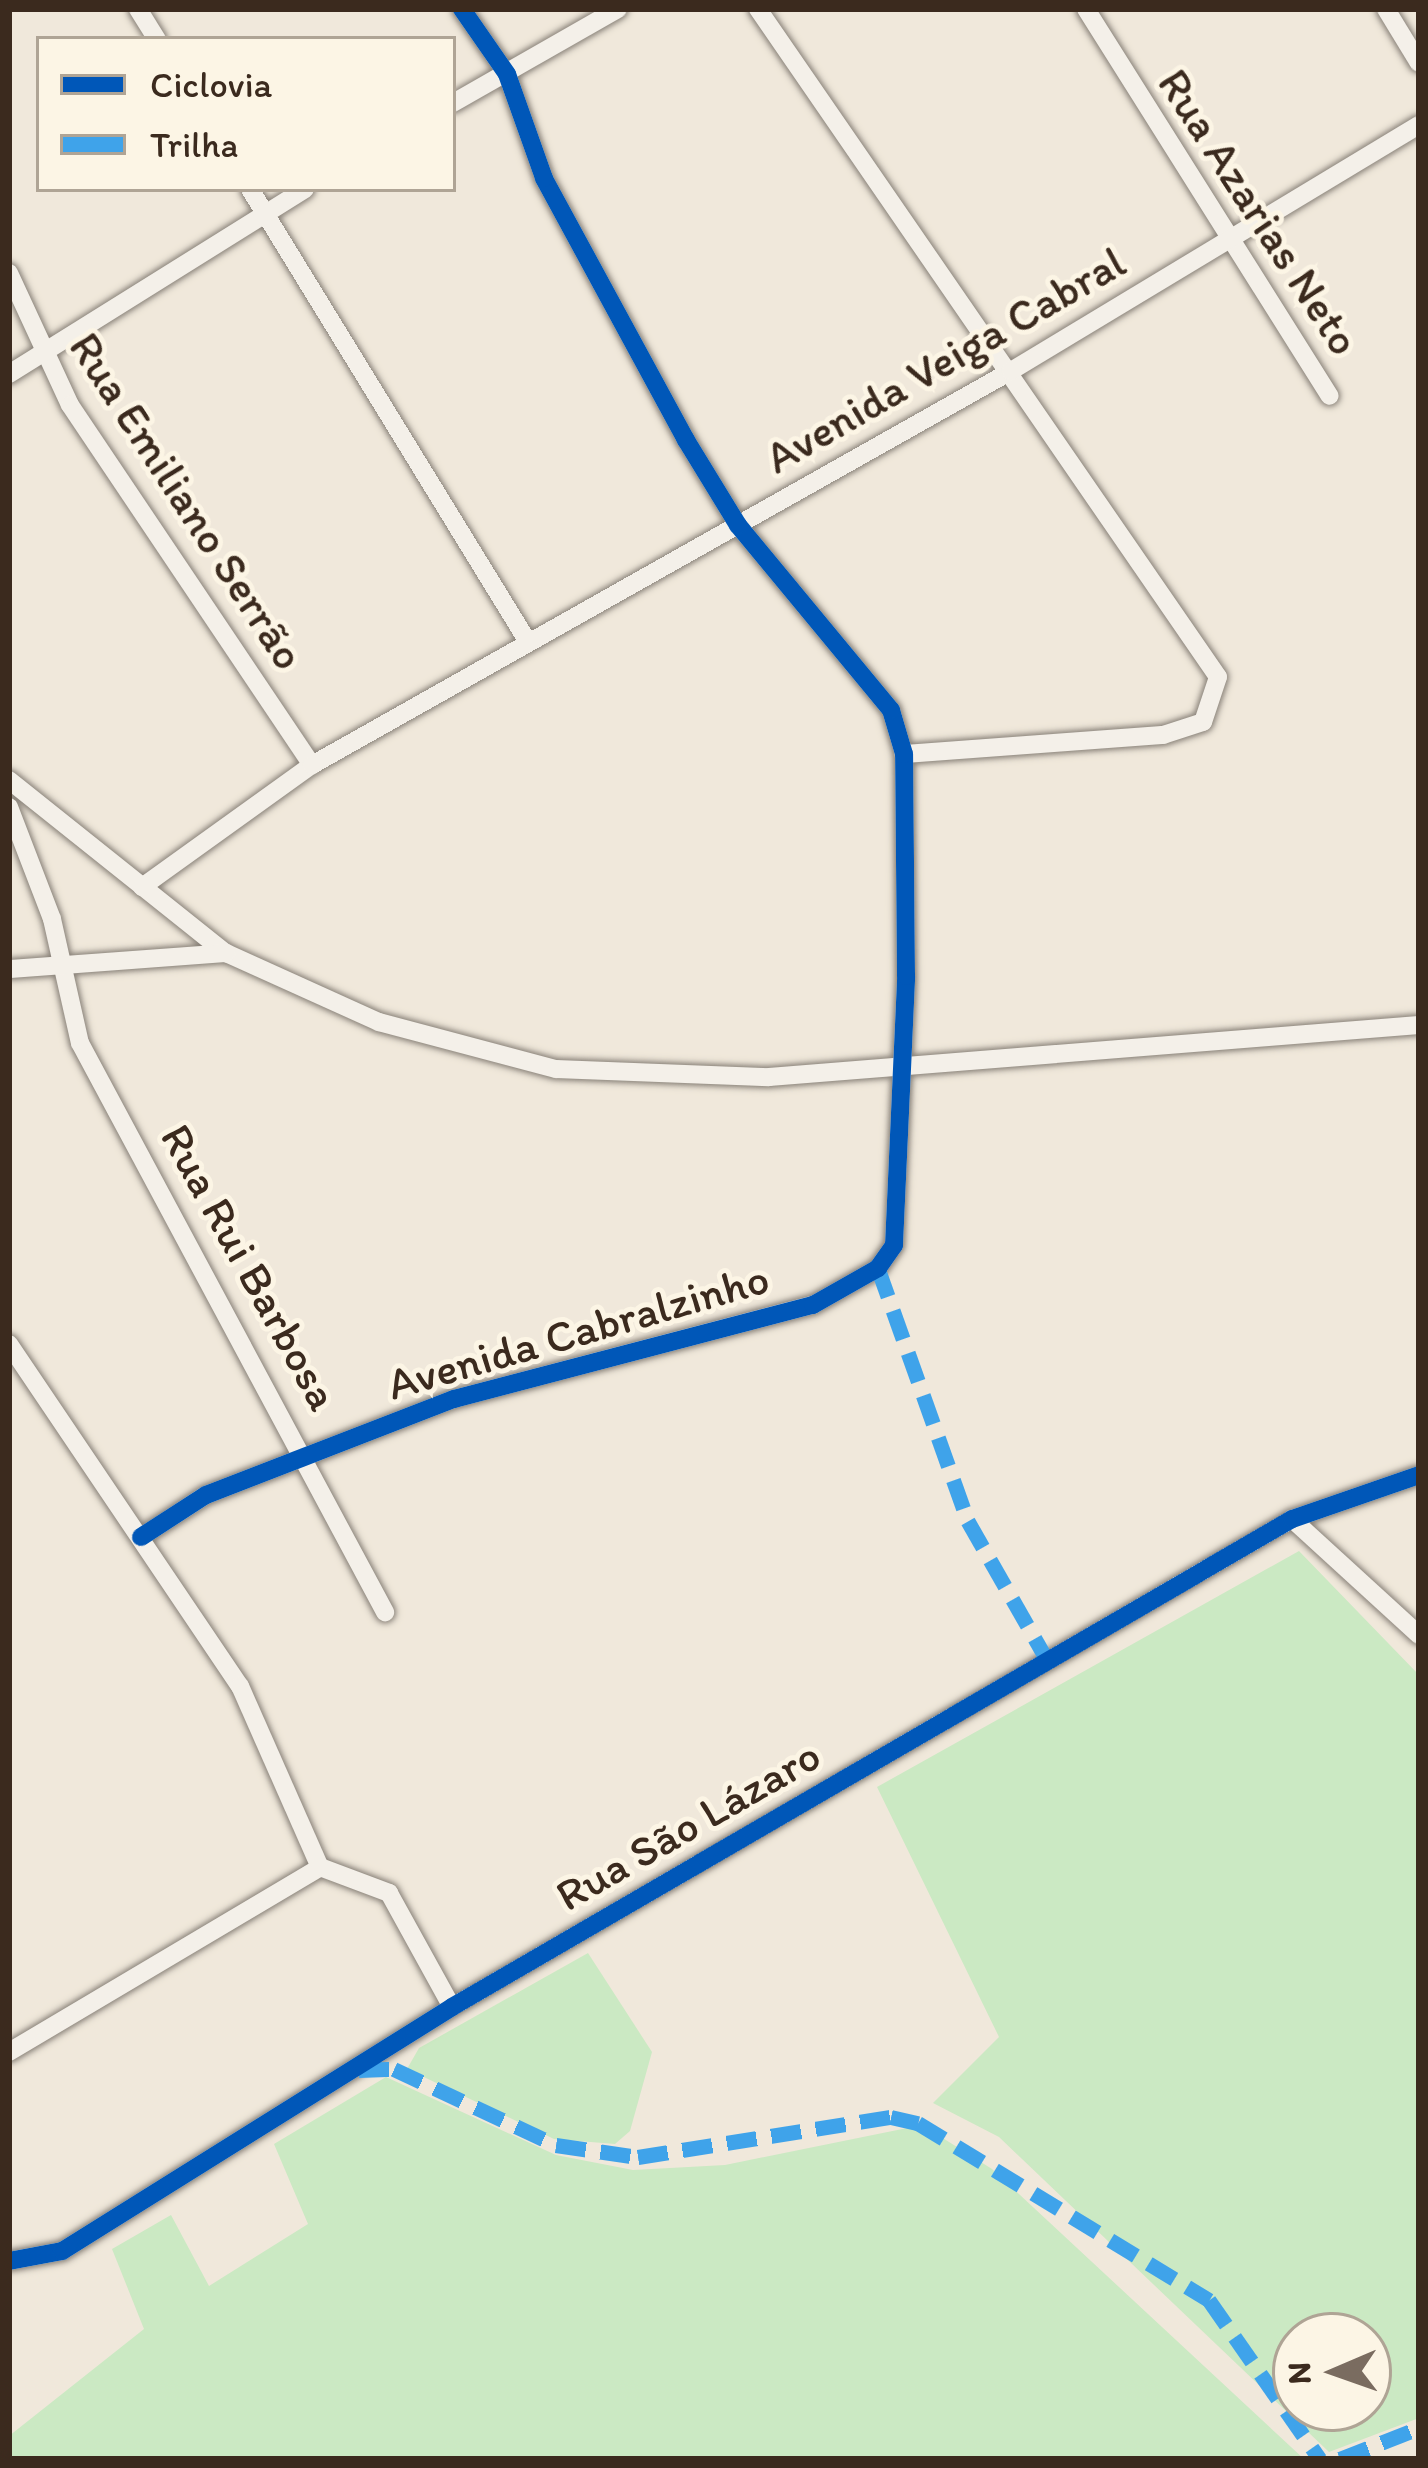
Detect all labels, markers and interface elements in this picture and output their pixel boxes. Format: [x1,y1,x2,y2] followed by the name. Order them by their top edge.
[36,36,456,192] legend
[1146,58,1372,366] street label: Rua Azarias Neto
[150,63,272,106] text: Ciclovia
[150,123,238,166] text: Trilha
[756,235,1134,485] street label: Avenida Veiga Cabral
[57,322,317,680] street label: Rua Emiliano Serrão
[149,1115,351,1419] street label: Rua Rui Barbosa
[381,1251,775,1411] street label: Avenida Cabralzinho
[546,1727,830,1923] street label: Rua São Lázaro
[1272,2312,1392,2432] north arrow
[1279,2361,1318,2385] text: N

